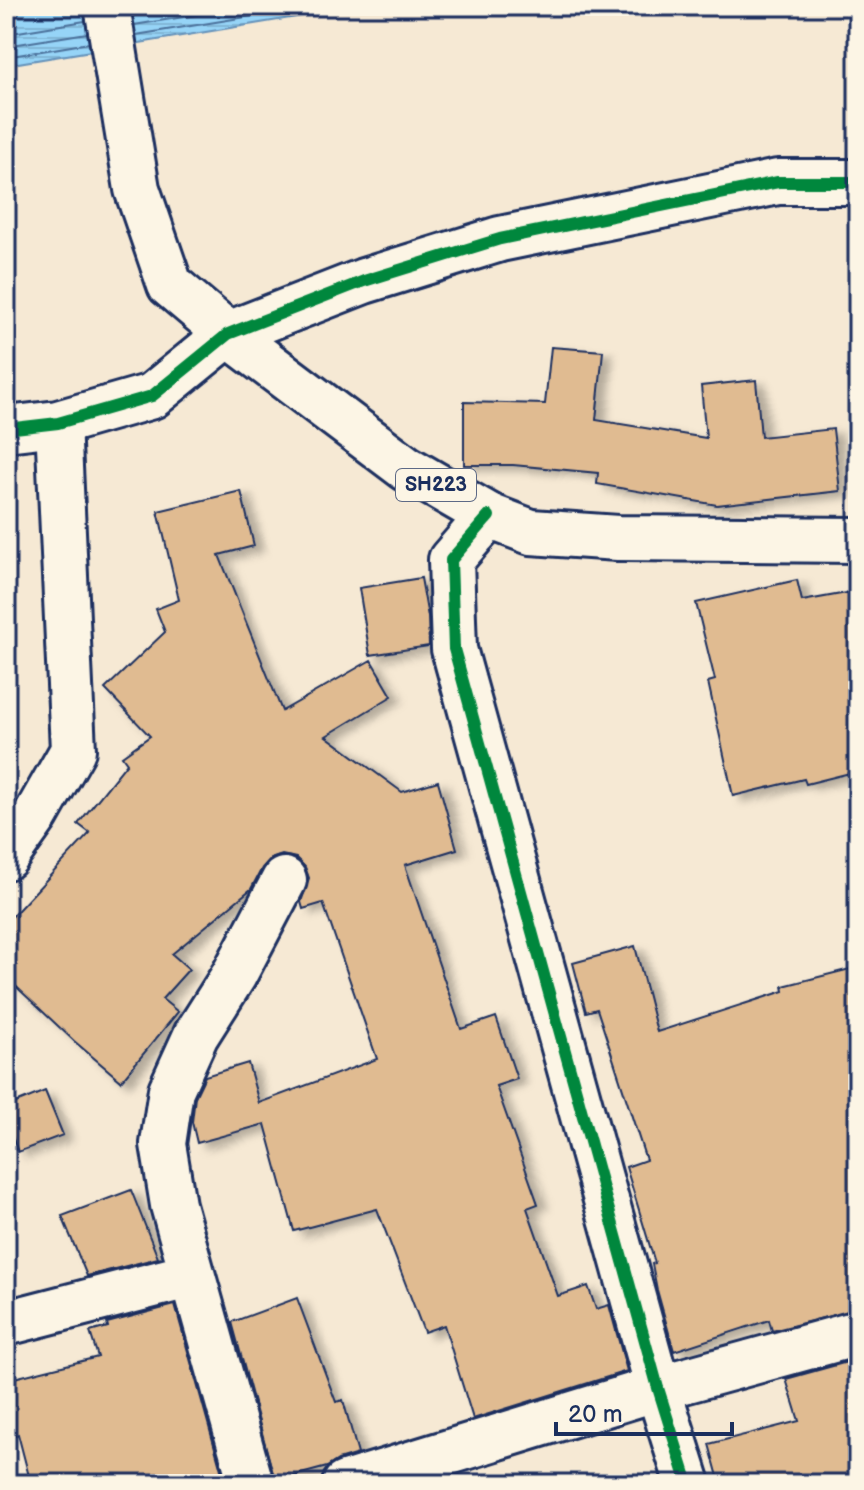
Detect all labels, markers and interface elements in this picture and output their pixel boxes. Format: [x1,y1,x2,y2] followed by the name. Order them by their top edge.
[396,469,476,501] road number: SH223
[556,1386,732,1436] scale bar
[568,1400,623,1429] text: 20 m

